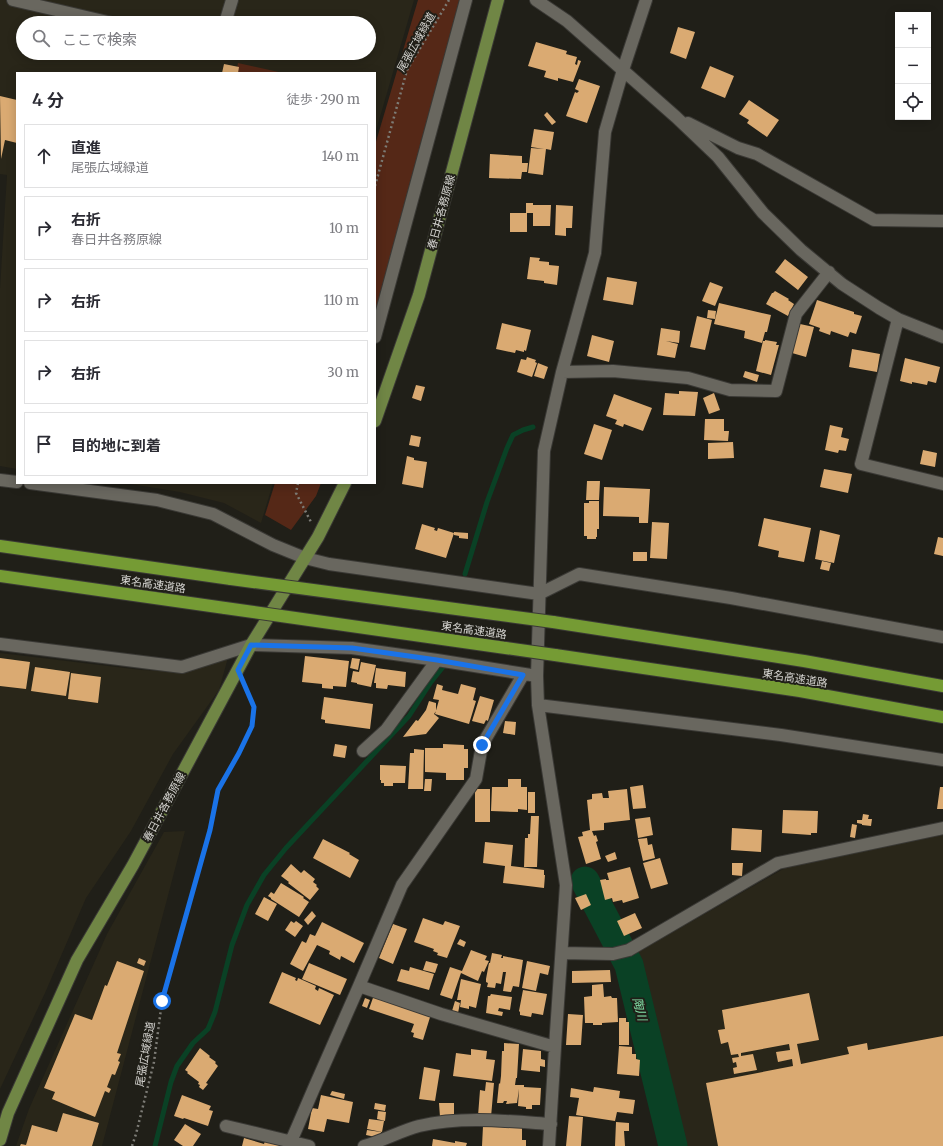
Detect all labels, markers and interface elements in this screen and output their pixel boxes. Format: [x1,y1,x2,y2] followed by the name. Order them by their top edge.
[394,10,438,74] street label: 尾張広域緑道
[895,12,931,120] map controls
[895,12,931,48] button: +
[16,16,376,60] search box
[30,27,52,49] icon: search
[62,30,137,49] text: ここで検索
[895,48,931,84] button: −
[895,84,931,120] button: locate
[32,89,64,111] text: 4 分
[287,91,360,108] text: 徒歩 · 290 m
[71,138,101,157] text: 直進
[33,145,55,167] icon: ahead
[322,148,359,165] text: 140 m
[71,159,149,176] text: 尾張広域緑道
[424,173,458,251] street label: 春日井各務原線
[71,210,101,229] text: 右折
[33,217,55,239] icon: right
[329,220,359,237] text: 10 m
[71,231,162,248] text: 春日井各務原線
[33,289,55,311] icon: right
[71,292,101,311] text: 右折
[324,292,359,309] text: 110 m
[33,361,55,383] icon: right
[71,364,101,383] text: 右折
[327,364,359,381] text: 30 m
[33,433,55,455] icon: arrive
[71,436,161,455] text: 目的地に到着
[119,572,187,596] street label: 東名高速道路
[440,618,508,642] street label: 東名高速道路
[761,666,829,690] street label: 東名高速道路
[473,736,491,754] route end
[140,770,188,844] street label: 春日井各務原線
[153,992,171,1010] route start
[630,996,651,1024] water label: 陶川
[132,1020,158,1088] street label: 尾張広域緑道

